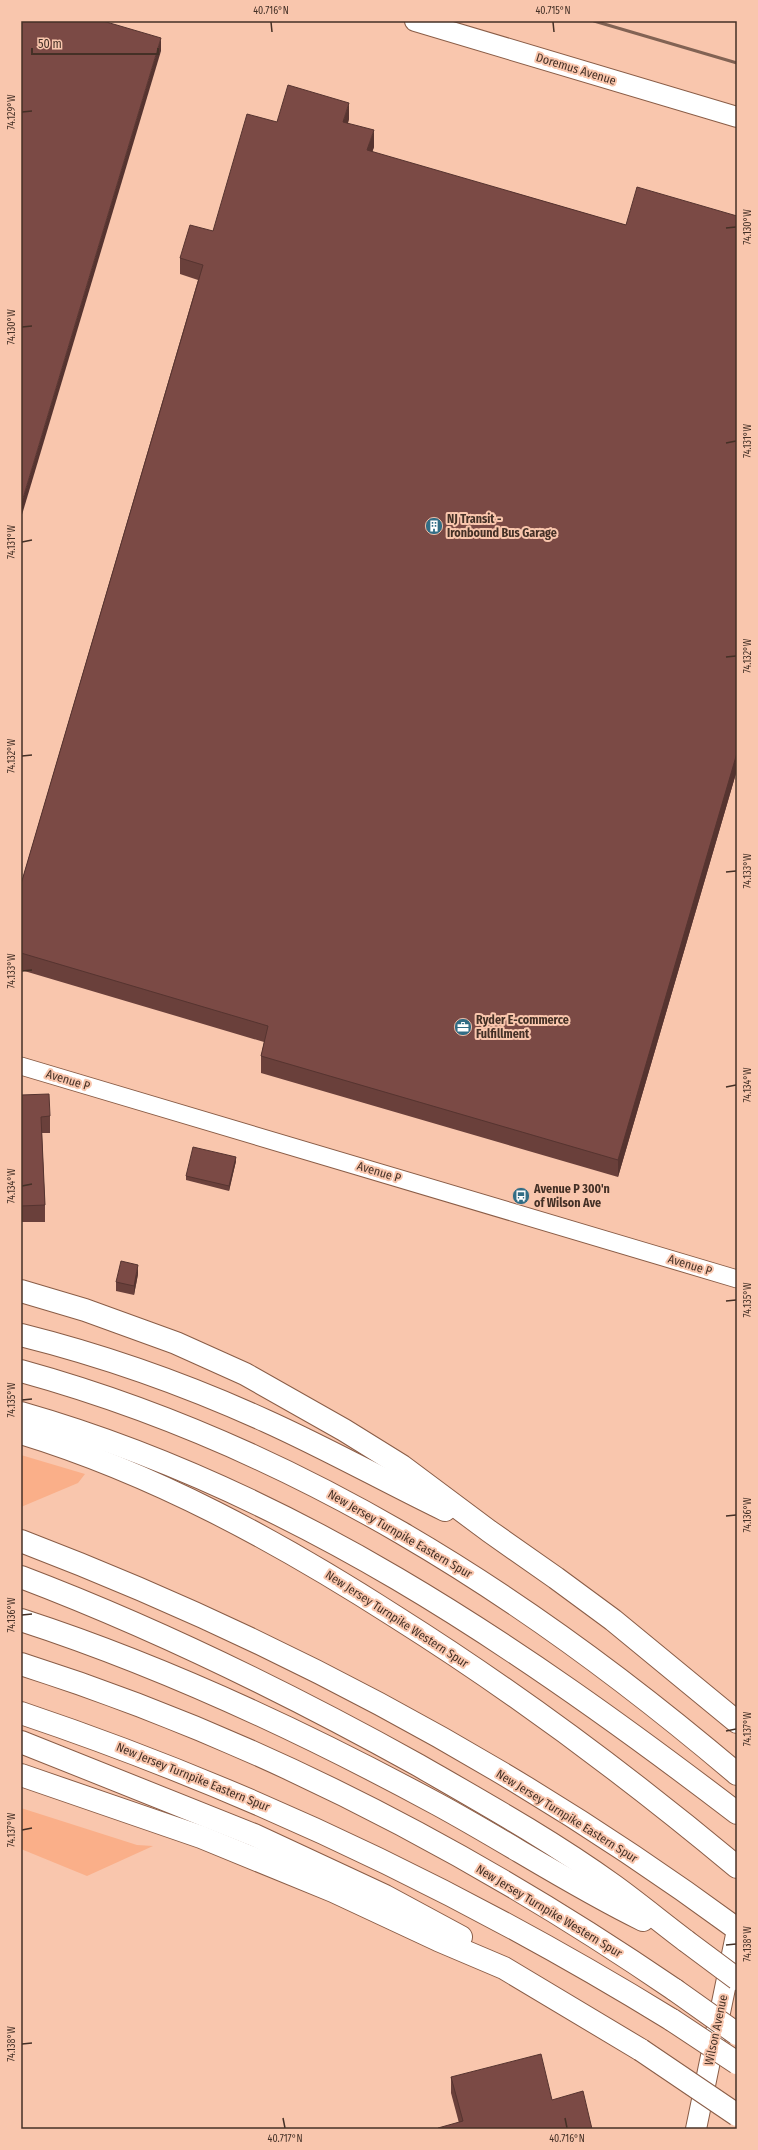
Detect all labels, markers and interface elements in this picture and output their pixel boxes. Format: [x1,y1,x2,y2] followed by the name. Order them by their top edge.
[253,5,289,17] text: 40.716°N
[535,5,571,17] text: 40.715°N
[32,30,158,56] scale bar
[38,37,62,51] text: 50 m
[534,50,618,88] street label: Doremus Avenue
[6,94,18,129] text: 74.129°W
[742,209,754,245] text: 74.130°W
[6,309,18,345] text: 74.130°W
[742,424,754,458] text: 74.131°W
[447,512,557,540] place label: NJ Transit - Ironbound Bus Garage
[424,516,444,536] building icon: NJ Transit - Ironbound Bus Garage
[6,525,18,559] text: 74.131°W
[742,638,754,673] text: 74.132°W
[6,738,18,773] text: 74.132°W
[742,853,754,888] text: 74.133°W
[6,953,18,988] text: 74.133°W
[476,1013,569,1041] place label: Ryder E-commerce Fulfillment
[453,1017,473,1037] office icon: Ryder E-commerce Fulfillment
[44,1067,92,1093] street label: Avenue P
[742,1067,754,1103] text: 74.134°W
[355,1159,403,1185] street label: Avenue P
[6,1168,18,1204] text: 74.134°W
[533,1182,610,1210] place label: Avenue P 300'n of Wilson Ave
[511,1186,531,1206] bus stop icon: Avenue P 300'n of Wilson Ave
[666,1252,714,1278] street label: Avenue P
[742,1282,754,1317] text: 74.135°W
[6,1382,18,1417] text: 74.135°W
[325,1487,475,1581] street label: New Jersey Turnpike Eastern Spur
[742,1497,754,1533] text: 74.136°W
[323,1568,472,1671] street label: New Jersey Turnpike Western Spur
[6,1597,18,1633] text: 74.136°W
[742,1711,754,1746] text: 74.137°W
[114,1740,272,1815] street label: New Jersey Turnpike Eastern Spur
[494,1767,641,1866] street label: New Jersey Turnpike Eastern Spur
[6,1812,18,1847] text: 74.137°W
[474,1862,625,1961] street label: New Jersey Turnpike Western Spur
[742,1926,754,1962] text: 74.138°W
[702,1993,730,2067] street label: Wilson Avenue
[6,2026,18,2062] text: 74.138°W
[268,2133,302,2145] text: 40.717°N
[549,2133,585,2145] text: 40.716°N

